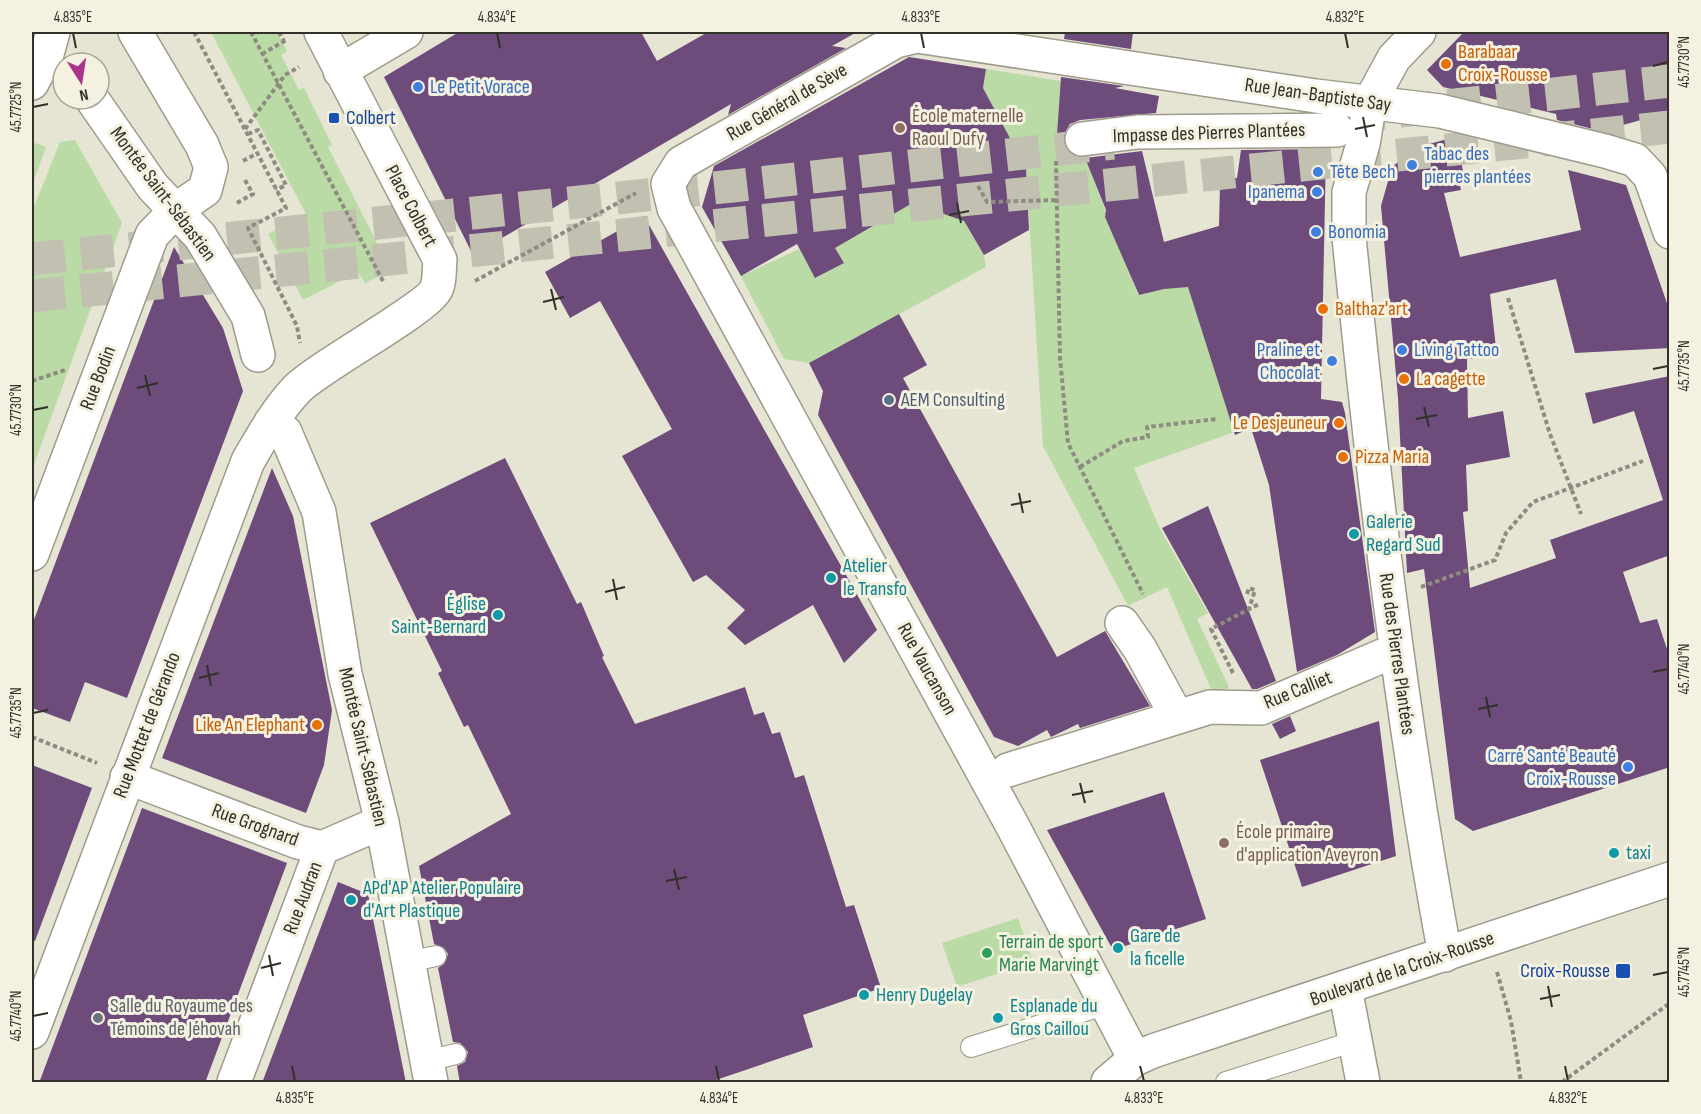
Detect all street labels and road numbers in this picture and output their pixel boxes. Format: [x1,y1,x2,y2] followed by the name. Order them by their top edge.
[722,58,852,146] street label: Rue Général de Sève
[1243,73,1393,117] street label: Rue Jean-Baptiste Say
[1112,118,1306,148] street label: Impasse des Pierres Plantées
[105,122,221,266] street label: Montée Saint-Sébastien
[380,161,442,251] street label: Place Colbert
[75,343,121,413] street label: Rue Bodin
[1374,572,1420,736] street label: Rue des Pierres Plantées
[892,619,962,719] street label: Rue Vaucanson
[108,649,186,801] street label: Rue Mottet de Gérando
[333,665,393,829] street label: Montée Saint-Sébastien
[1260,665,1336,715] street label: Rue Calliet
[208,798,302,852] street label: Rue Grognard
[278,858,328,938] street label: Rue Audran
[1307,926,1497,1012] street label: Boulevard de la Croix-Rousse

